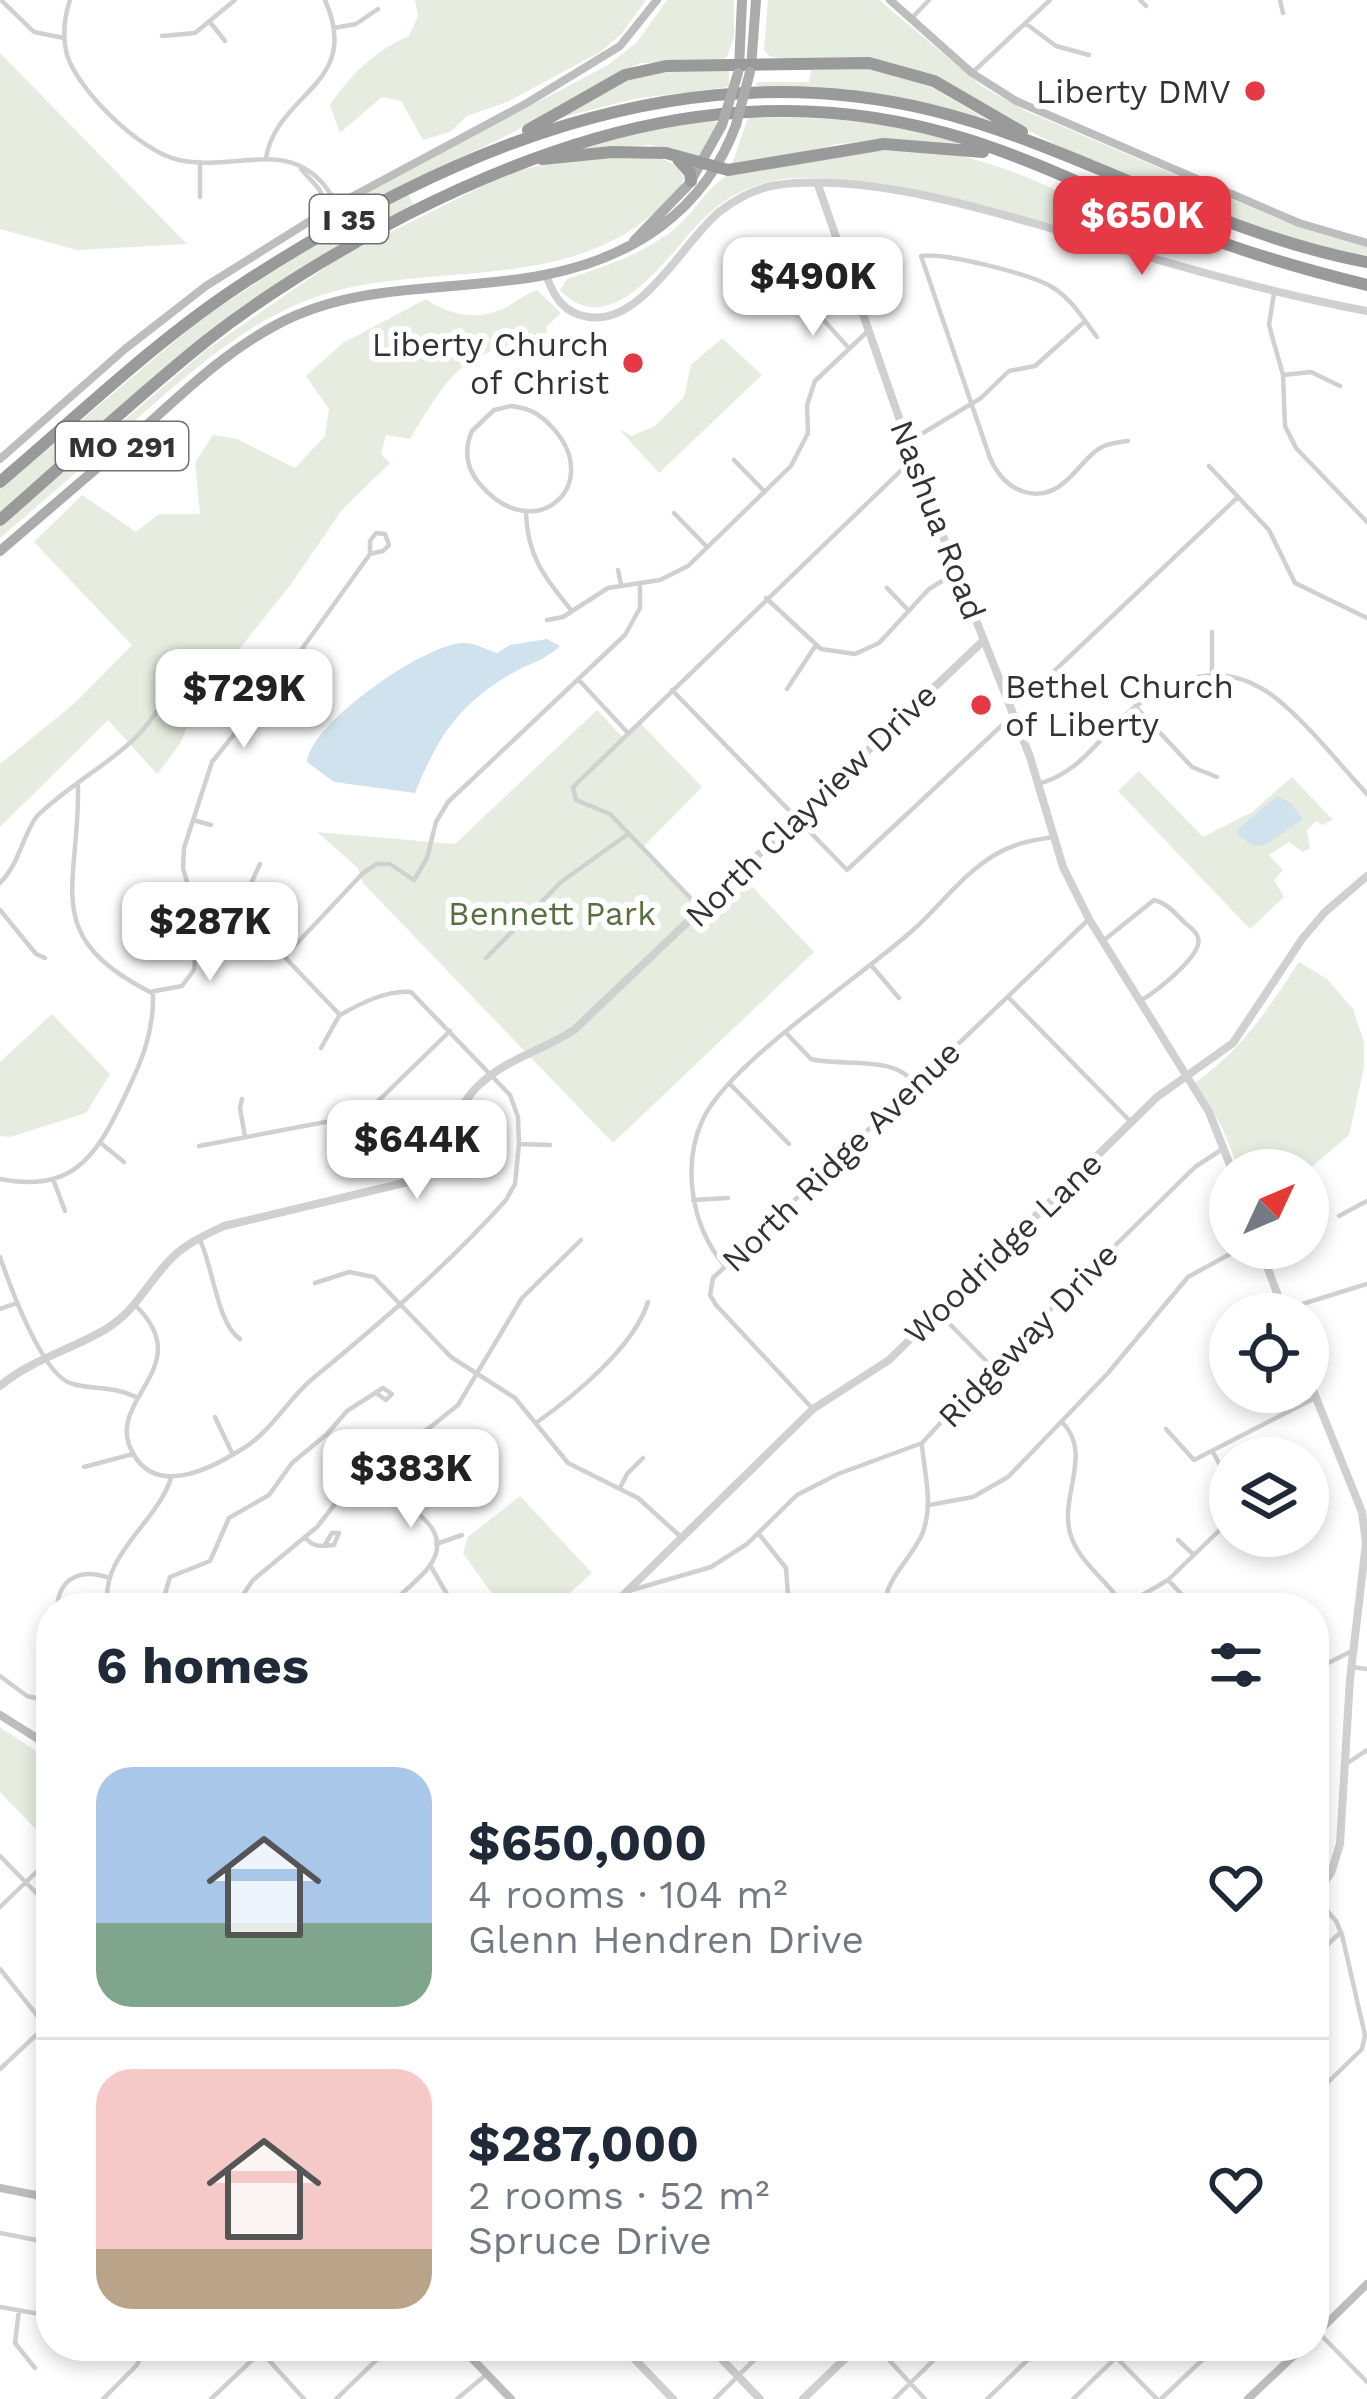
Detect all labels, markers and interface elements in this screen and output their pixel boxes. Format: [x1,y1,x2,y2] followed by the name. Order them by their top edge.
[1036,72,1231,111] place label: Liberty DMV
[1242,78,1268,104] marker: Liberty DMV
[1058,176,1226,278] pin: $650K
[1080,192,1204,237] text: $650K
[310,195,388,243] road number: I 35
[729,237,897,339] pin: $490K
[750,253,876,298] text: $490K
[372,325,609,402] place label: Liberty Church of Christ
[620,350,646,376] marker: Liberty Church of Christ
[882,415,994,625] street label: Nashua Road
[56,422,188,470] road number: MO 291
[160,649,328,751] pin: $729K
[182,665,306,710] text: $729K
[1005,667,1234,744] place label: Bethel Church of Liberty
[677,675,945,935] street label: North Clayview Drive
[968,692,994,718] marker: Bethel Church of Liberty
[126,882,294,984] pin: $287K
[448,894,656,933] park label: Bennett Park
[149,898,271,943] text: $287K
[714,1032,968,1280] street label: North Ridge Avenue
[333,1100,501,1202] pin: $644K
[354,1116,480,1161] text: $644K
[896,1144,1110,1352] street label: Woodridge Lane
[1209,1149,1329,1269] north arrow
[1209,1149,1329,1557] map controls
[930,1234,1126,1436] street label: Ridgeway Drive
[1209,1293,1329,1413] button: locate
[327,1429,495,1531] pin: $383K
[1209,1437,1329,1557] button: layers
[350,1445,472,1490] text: $383K
[1203,1632,1269,1698] icon: filters
[96,1636,309,1695] text: 6 homes
[468,1813,707,1872] text: $650,000
[192,1815,336,1959] icon: home
[1203,1854,1269,1920] icon: heart
[468,1872,788,1917] text: 4 rooms · 104 m²
[468,1917,864,1962] text: Glenn Hendren Drive
[468,2114,699,2173] text: $287,000
[192,2117,336,2261] icon: home
[1203,2156,1269,2222] icon: heart
[468,2173,769,2218] text: 2 rooms · 52 m²
[468,2218,712,2263] text: Spruce Drive

